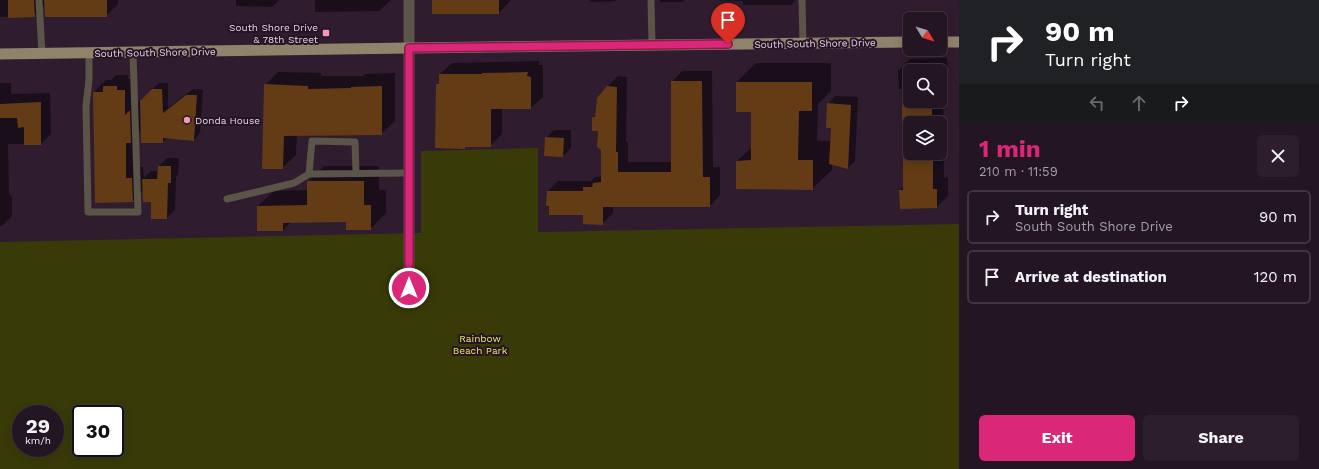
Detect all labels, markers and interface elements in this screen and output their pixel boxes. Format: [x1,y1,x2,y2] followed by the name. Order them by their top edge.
[711,3,745,44] pin
[717,9,739,31] icon: arrive
[903,12,947,56] north arrow
[903,12,947,160] map controls
[1045,15,1115,48] text: 90 m
[979,16,1031,68] icon: right
[229,22,319,45] place label: South Shore Drive & 78th Street
[321,28,331,38] marker: South Shore Drive & 78th Street
[754,37,876,50] street label: South South Shore Drive
[94,46,216,59] street label: South South Shore Drive
[1045,49,1131,70] text: Turn right
[903,64,947,108] button: search
[1086,92,1108,114] icon: left
[1128,92,1150,114] icon: ahead
[1170,92,1192,114] icon: right
[182,115,192,125] marker: Donda House
[195,115,260,126] place label: Donda House
[903,116,947,160] button: layers
[979,135,1041,163] text: 1 min
[1257,135,1299,177] button: close
[979,164,1058,179] text: 210 m · 11:59
[1015,201,1088,219] text: Turn right
[981,206,1003,228] icon: right
[1259,208,1297,226] text: 90 m
[1015,219,1173,234] text: South South Shore Drive
[981,266,1003,288] icon: arrive
[388,267,430,309] position arrow
[1015,268,1167,286] text: Arrive at destination
[1254,268,1297,286] text: 120 m
[453,333,508,356] park label: Rainbow Beach Park
[72,405,124,457] speed limit sign: 30
[26,414,50,438] text: 29
[979,415,1135,461] button: Exit
[1143,415,1299,461] button: Share
[25,435,51,446] text: km/h

